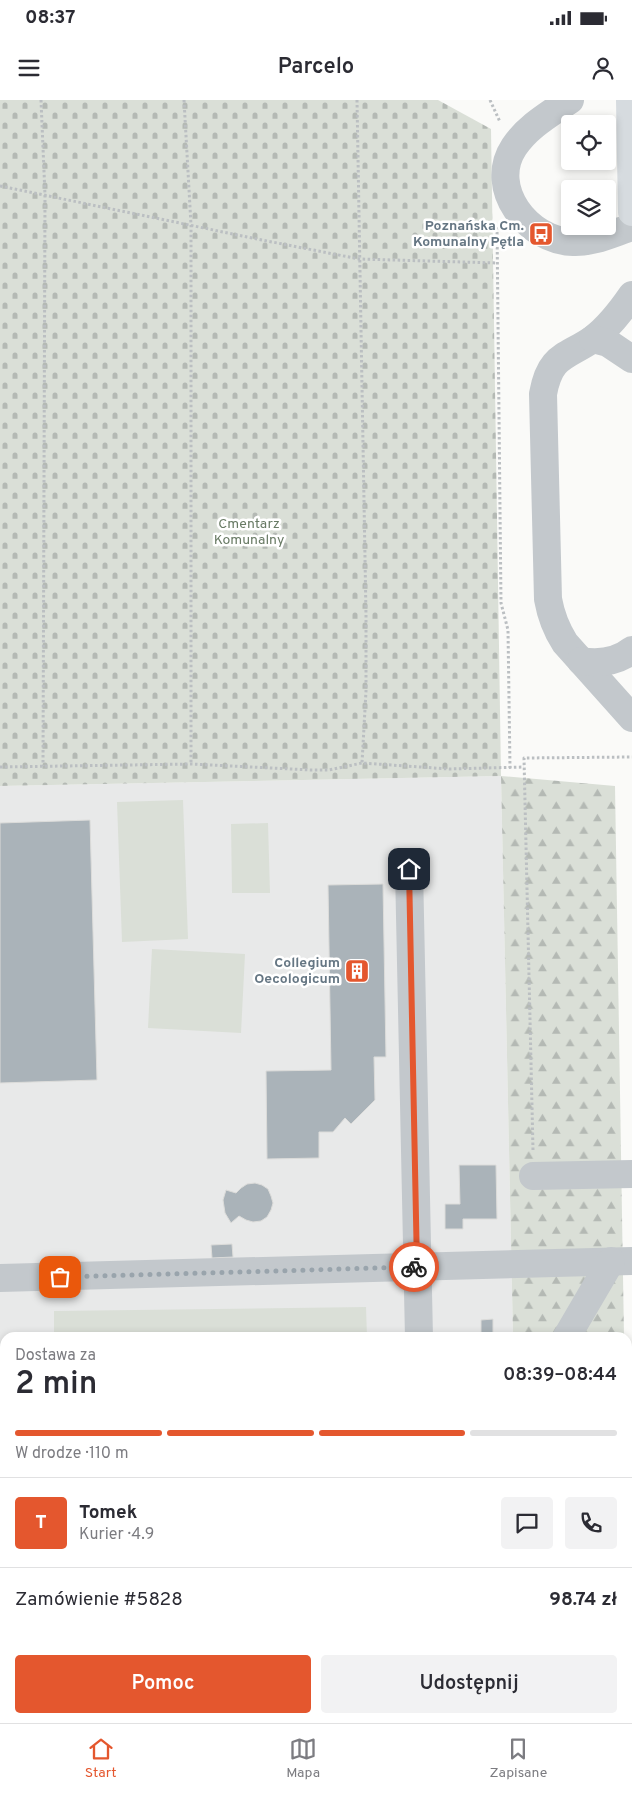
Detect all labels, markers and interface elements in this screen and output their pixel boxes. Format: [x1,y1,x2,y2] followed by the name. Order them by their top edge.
[25,6,75,30] text: 08:37
[15,54,43,82] icon: menu
[278,54,354,81] text: Parcelo
[589,54,617,82] icon: person
[561,115,616,235] map controls
[561,115,616,170] button: locate
[561,180,616,235] button: layers
[413,218,524,251] place label: Poznańska Cm. Komunalny Pętla
[528,221,554,247] bus stop icon: Poznańska Cm. Komunalny Pętla
[214,516,284,549] park label: Cmentarz Komunalny
[388,848,430,890] pin
[395,855,423,883] icon: home
[254,955,340,988] place label: Collegium Oecologicum
[344,958,370,984] building icon: Collegium Oecologicum
[389,1242,439,1292] courier
[400,1253,428,1281] icon: bike
[39,1256,81,1298] pin
[46,1263,74,1291] icon: bag
[15,1346,96,1366] text: Dostawa za
[503,1363,617,1387] text: 08:39–08:44
[15,1365,97,1405] text: 2 min
[15,1444,128,1464] text: W drodze · 110 m
[501,1497,553,1549] button: chat
[565,1497,617,1549] button: phone
[79,1501,137,1525] text: Tomek
[35,1511,47,1535] text: T
[79,1525,154,1545] text: Kurier · 4.9
[15,1588,183,1612] text: Zamówienie #5828
[549,1588,617,1612] text: 98.74 zł
[15,1655,311,1713] button: Pomoc
[321,1655,617,1713] button: Udostępnij
[85,1735,117,1782] tab: Start
[286,1735,320,1782] tab: Mapa
[490,1735,547,1782] tab: Zapisane

